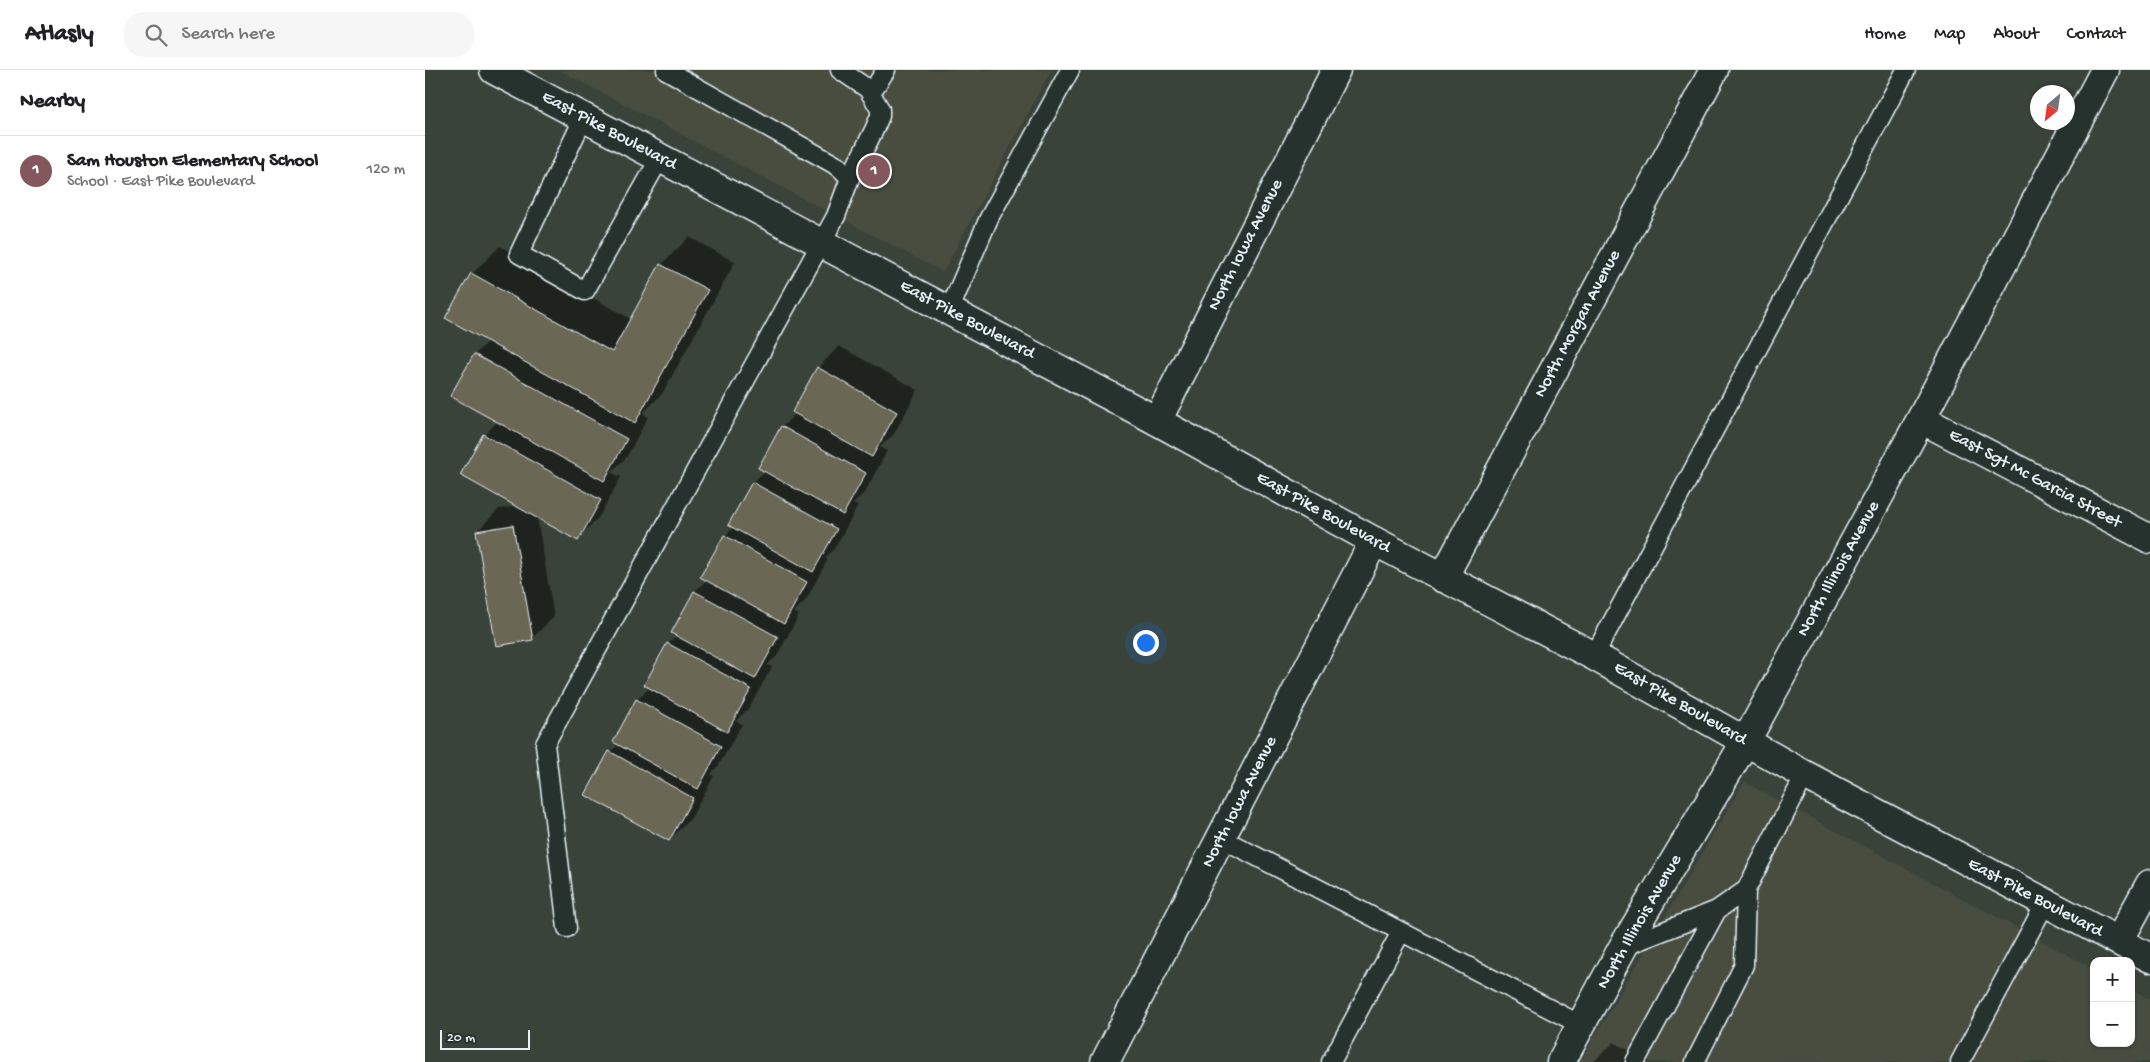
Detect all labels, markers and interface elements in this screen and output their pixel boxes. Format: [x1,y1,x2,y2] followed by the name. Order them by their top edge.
[124,12,474,57] search box
[25,20,94,49] text: Atlasly
[142,21,170,49] icon: search
[182,23,275,46] text: Search here
[1864,24,1906,45] text: Home
[1934,24,1965,45] text: Map
[1993,24,2039,45] text: About
[2067,24,2125,45] text: Contact
[2030,85,2075,130] north arrow
[538,87,681,176] street label: East Pike Boulevard
[20,90,85,115] text: Nearby
[67,150,319,173] text: Sam Houston Elementary School
[858,152,890,190] pin: 1
[33,161,39,180] text: 1
[366,161,405,180] text: 120 m
[67,173,254,192] text: School · East Pike Boulevard
[1204,175,1289,314] street label: North Iowa Avenue
[1530,246,1626,401] street label: North Morgan Avenue
[896,276,1039,365] street label: East Pike Boulevard
[1945,425,2126,534] street label: East Sgt Mc Garcia Street
[1252,467,1395,559] street label: East Pike Boulevard
[1793,497,1885,640] street label: North Illinois Avenue
[1133,630,1159,656] your location
[1610,657,1751,751] street label: East Pike Boulevard
[1198,732,1283,871] street label: North Iowa Avenue
[1593,850,1687,993] street label: North Illinois Avenue
[1964,854,2107,943] street label: East Pike Boulevard
[2090,957,2135,1047] map controls
[2090,957,2135,1002] button: +
[2090,1002,2135,1047] button: −
[440,1027,530,1050] scale bar
[447,1030,475,1047] text: 20 m

